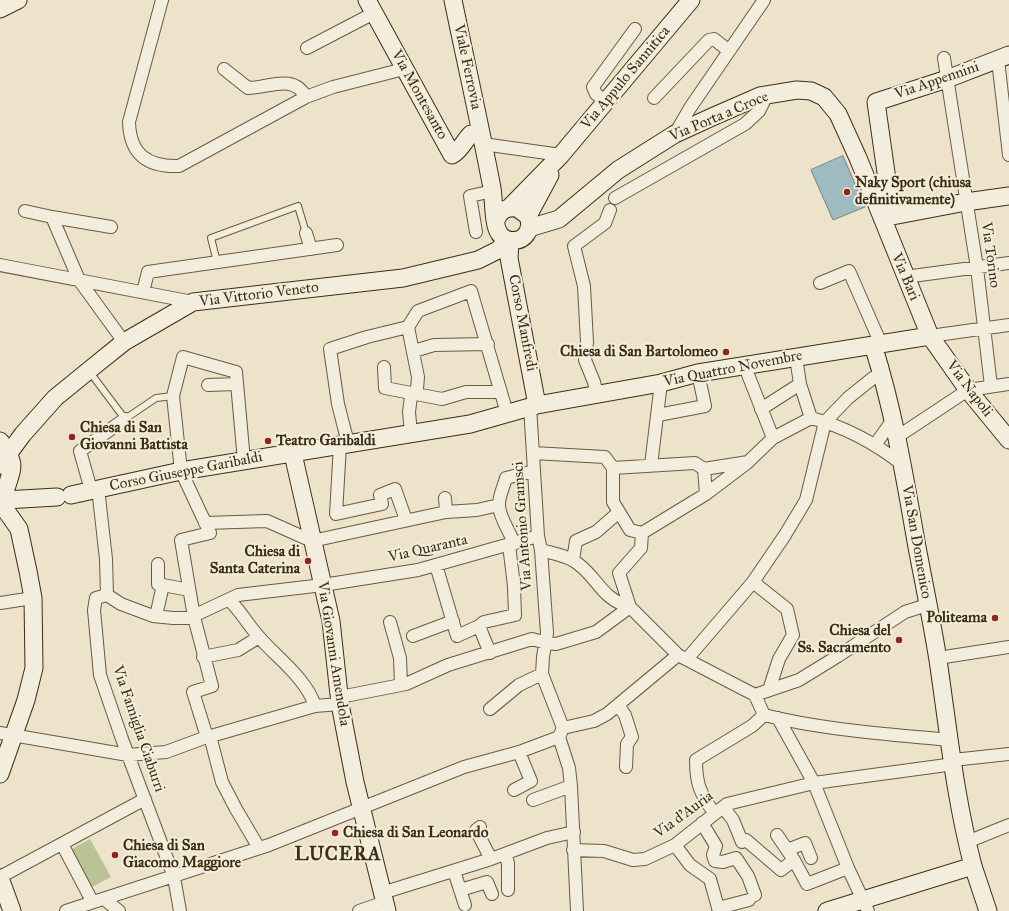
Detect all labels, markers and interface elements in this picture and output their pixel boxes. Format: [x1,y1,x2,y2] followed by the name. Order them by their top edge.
[449,23,485,111] street label: Viale Ferrovia
[578,23,674,133] street label: Via Appulo Sannitica
[387,47,451,143] street label: Via Montesanto
[892,58,982,104] street label: Via Appennini
[667,88,771,146] street label: Via Porta a Croce
[855,174,971,209] place label: Naky Sport (chiusa definitivamente)
[842,187,852,197] marker: Naky Sport (chiusa definitivamente)
[976,221,1004,289] street label: Via Torino
[887,250,923,304] street label: Via Bari
[504,273,540,373] street label: Corso Manfredi
[198,279,320,311] street label: Via Vittorio Veneto
[560,343,718,361] place label: Chiesa di San Bartolomeo
[662,347,804,391] street label: Via Quattro Novembre
[721,347,731,357] marker: Chiesa di San Bartolomeo
[942,357,996,421] street label: Via Napoli
[80,419,188,454] place label: Chiesa di San Giovanni Battista
[67,432,77,442] marker: Chiesa di San Giovanni Battista
[276,432,376,450] place label: Teatro Garibaldi
[263,436,273,446] marker: Teatro Garibaldi
[108,448,264,496] street label: Corso Giuseppe Garibaldi
[509,461,537,591] street label: Via Antonio Gramsci
[897,484,935,600] street label: Via San Domenico
[387,531,469,567] street label: Via Quaranta
[210,543,300,578] place label: Chiesa di Santa Caterina
[303,556,313,566] marker: Chiesa di Santa Caterina
[313,580,353,728] street label: Via Giovanni Amendola
[926,609,987,627] place label: Politeama
[990,613,1000,623] marker: Politeama
[797,622,891,657] place label: Chiesa del Ss. Sacramento
[894,635,904,645] marker: Chiesa del Ss. Sacramento
[108,663,168,795] street label: Via Famiglia Ciaburri
[651,788,717,842] street label: Via d'Auria
[343,824,488,842] place label: Chiesa di San Leonardo
[330,828,340,838] marker: Chiesa di San Leonardo
[123,837,241,872] place label: Chiesa di San Giacomo Maggiore
[294,844,382,866] district label: LUCERA
[110,850,120,860] marker: Chiesa di San Giacomo Maggiore

